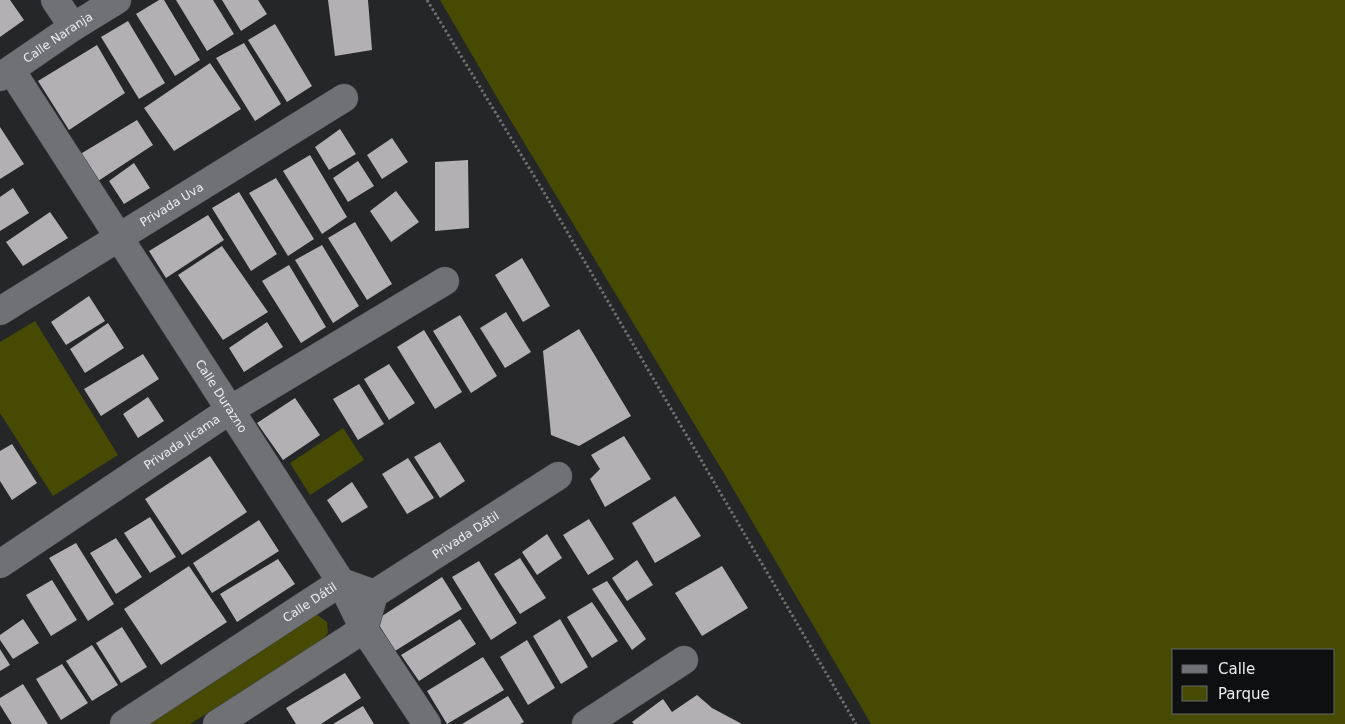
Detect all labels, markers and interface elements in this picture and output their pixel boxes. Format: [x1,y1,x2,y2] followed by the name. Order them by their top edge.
[21,10,95,66] street label: Calle Naranja
[138,180,206,230] street label: Privada Uva
[193,357,250,435] street label: Calle Durazno
[141,412,223,473] street label: Privada Jicama
[430,509,502,562] street label: Privada Dátil
[280,580,339,625] street label: Calle Dátil
[1172,649,1335,714] legend
[1218,660,1255,678] text: Calle
[1218,685,1270,703] text: Parque

